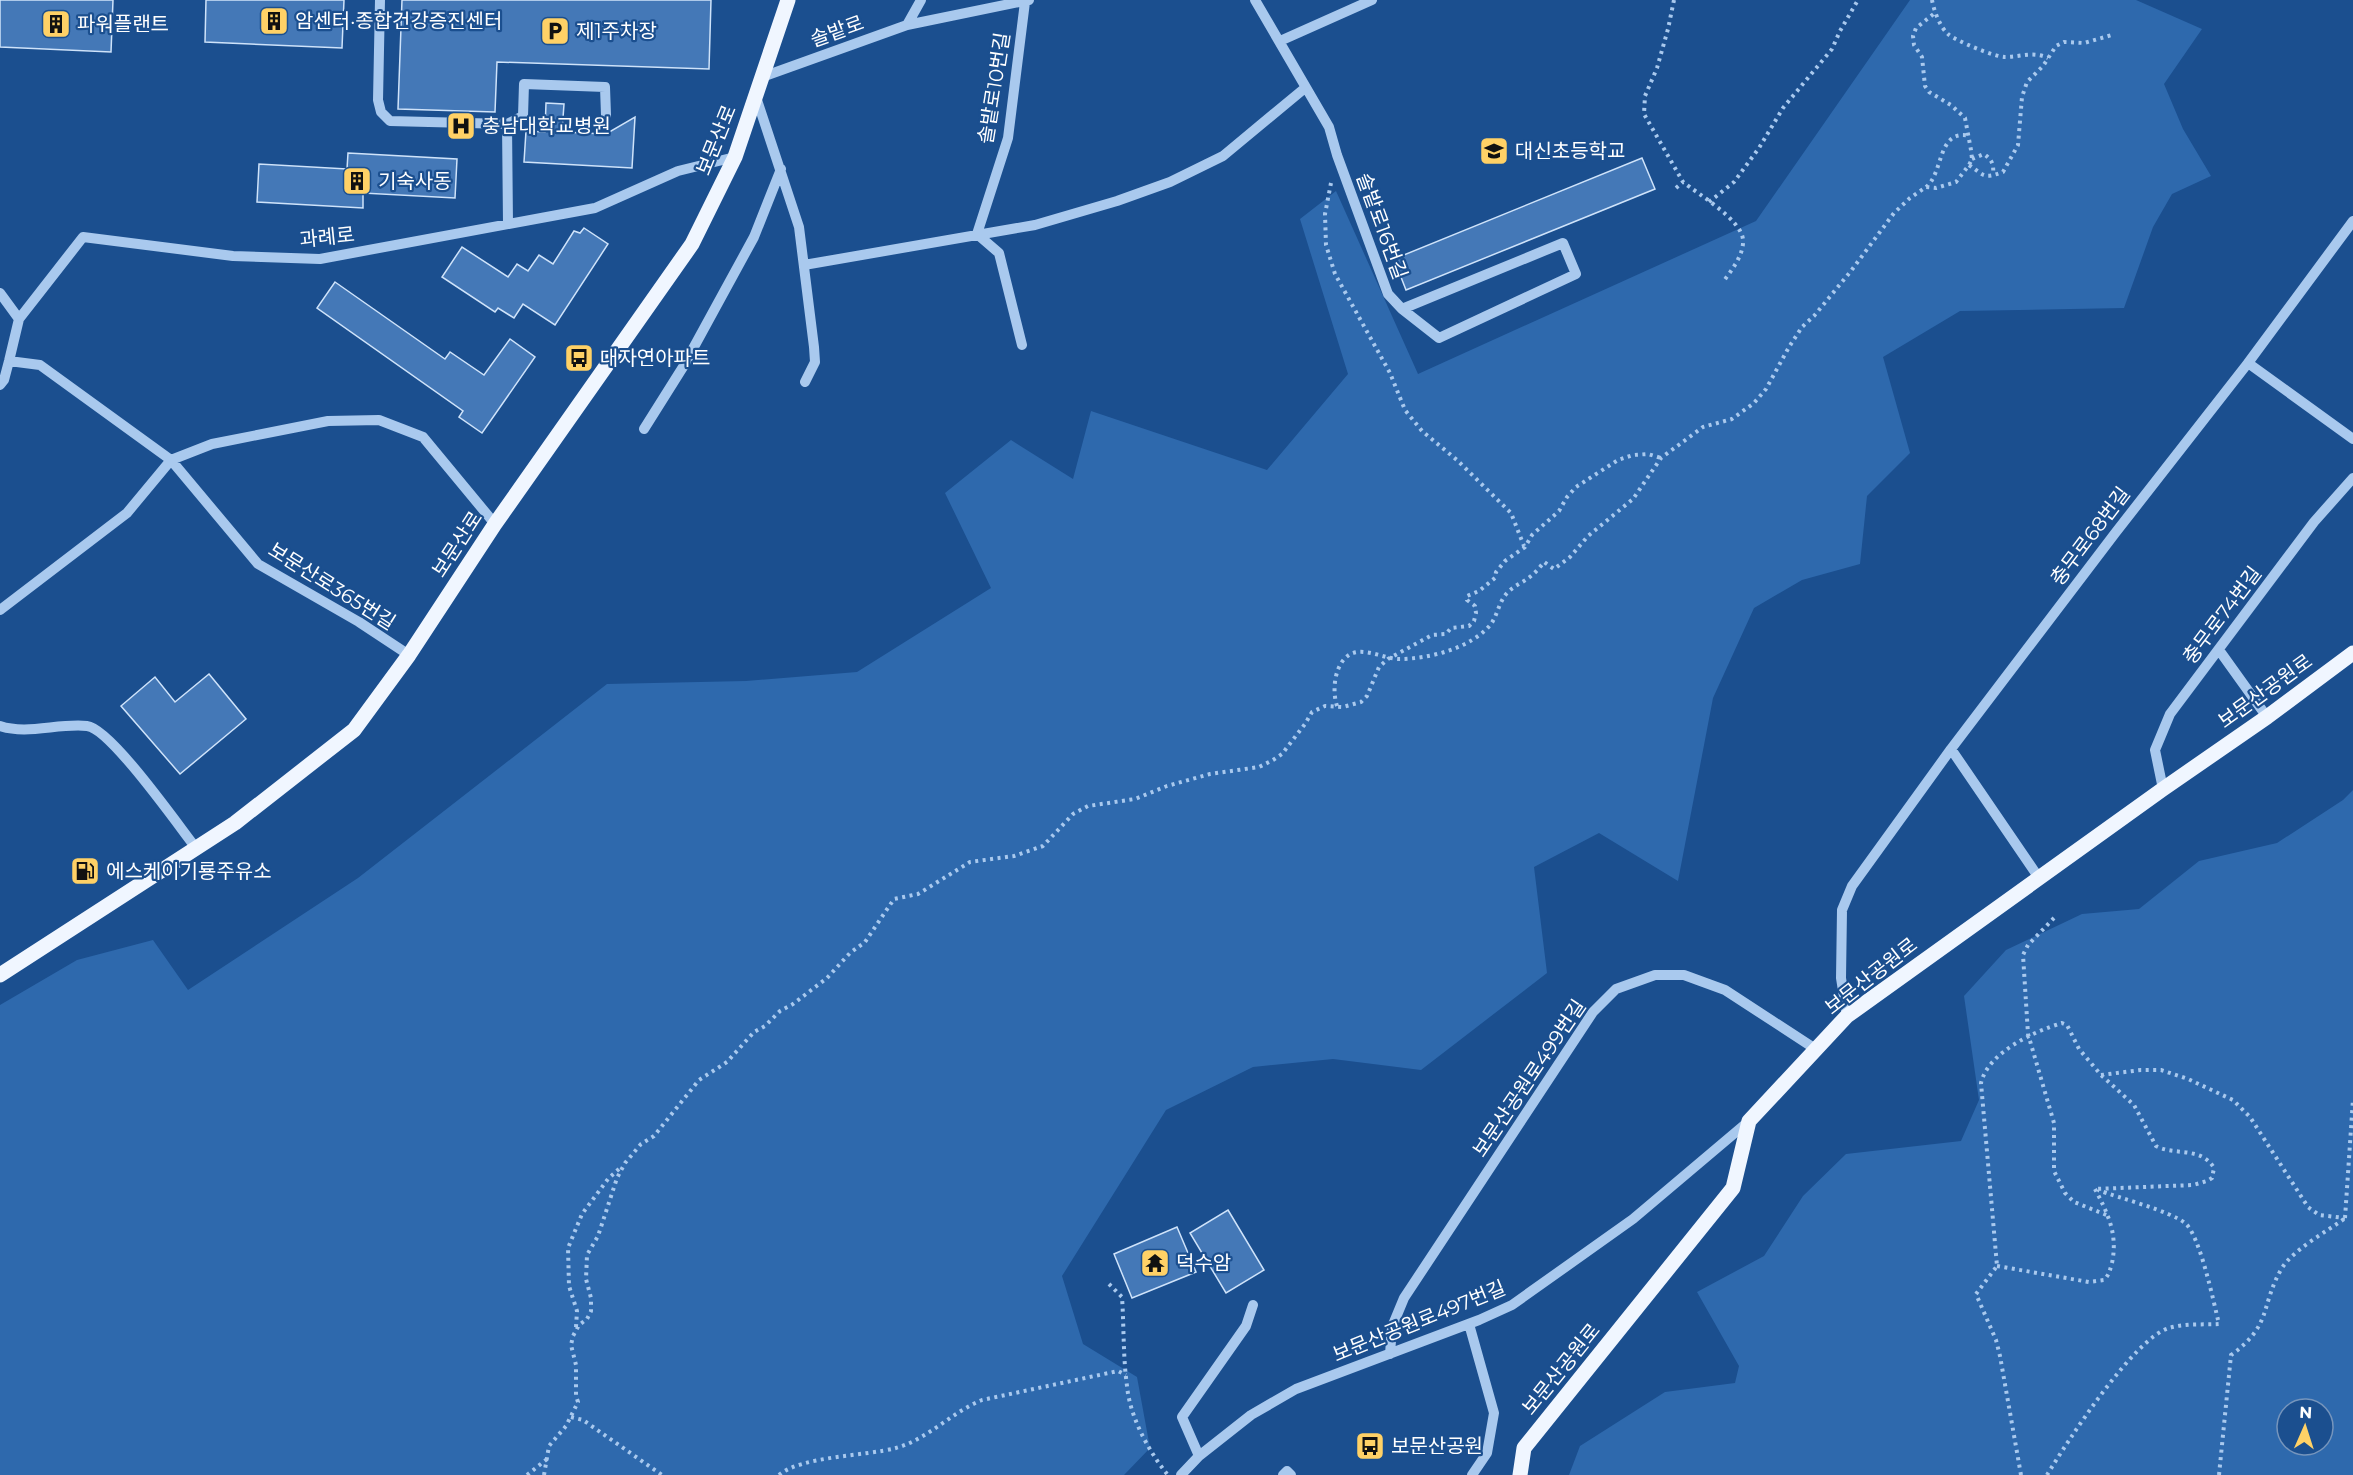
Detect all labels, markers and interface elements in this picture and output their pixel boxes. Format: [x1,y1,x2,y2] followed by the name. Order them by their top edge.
[258,5,290,37] building icon: 암센터·종합건강증진센터
[40,8,72,40] building icon: 파워플랜트
[295,9,502,33] place label: 암센터·종합건강증진센터
[807,10,867,52] street label: 솔밭로
[77,12,169,36] place label: 파워플랜트
[539,15,571,47] parking icon: 제1주차장
[576,19,657,43] place label: 제1주차장
[973,31,1015,145] street label: 솔밭로10번길
[691,101,741,179] street label: 보문산로
[445,110,477,142] hospital icon: 충남대학교병원
[482,114,611,138] place label: 충남대학교병원
[1478,135,1510,167] school or university icon: 대신초등학교
[1515,139,1625,163] place label: 대신초등학교
[341,165,373,197] building icon: 기숙사동
[378,169,452,193] place label: 기숙사동
[1352,170,1412,282] street label: 솔밭로16번길
[298,222,356,252] street label: 과례로
[563,342,595,374] bus stop icon: 대자연아파트
[600,346,710,370] place label: 대자연아파트
[2045,482,2135,590] street label: 충무로68번길
[427,507,487,581] street label: 보문산로
[264,537,400,635] street label: 보문산로365번길
[2178,562,2266,668] street label: 충무로74번길
[2213,649,2317,733] street label: 보문산공원로
[69,855,101,887] fuel station icon: 에스케이기룡주유소
[106,859,272,883] place label: 에스케이기룡주유소
[1820,933,1922,1019] street label: 보문산공원로
[1467,995,1591,1161] street label: 보문산공원로499번길
[1139,1247,1171,1279] temple icon: 덕수암
[1176,1251,1231,1275] place label: 덕수암
[1329,1275,1509,1367] street label: 보문산공원로497번길
[1517,1319,1605,1419] street label: 보문산공원로
[2275,1397,2335,1457] north arrow
[2299,1403,2313,1422] text: N
[1354,1430,1386,1462] bus stop icon: 보문산공원
[1391,1434,1483,1458] place label: 보문산공원

